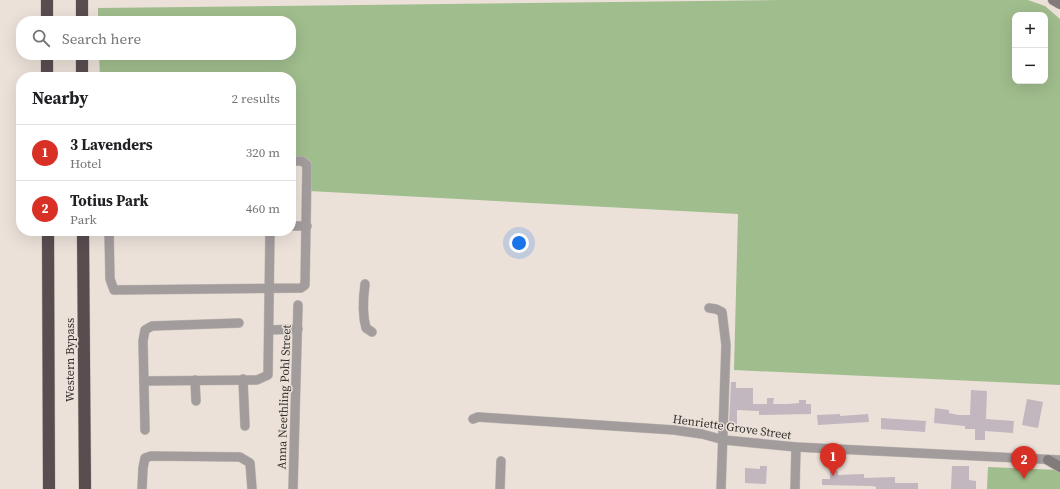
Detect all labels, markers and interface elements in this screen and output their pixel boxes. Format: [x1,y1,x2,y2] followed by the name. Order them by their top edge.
[1012,12,1048,84] map controls
[1012,12,1048,48] button: +
[16,16,296,60] search box
[30,27,52,49] icon: search
[62,28,141,49] text: Search here
[1012,48,1048,84] button: −
[32,86,88,110] text: Nearby
[232,90,280,107] text: 2 results
[70,134,153,155] text: 3 Lavenders
[41,144,49,161] text: 1
[246,144,280,161] text: 320 m
[70,155,102,172] text: Hotel
[70,190,149,211] text: Totius Park
[41,200,49,217] text: 2
[246,200,280,217] text: 460 m
[70,211,97,228] text: Park
[509,233,529,253] your location
[62,318,78,402] street label: Western Bypass
[273,324,295,470] street label: Anna Neethling Pohl Street
[672,411,792,443] street label: Henriette Grove Street
[820,443,846,476] pin: 1
[1011,446,1037,479] pin: 2

